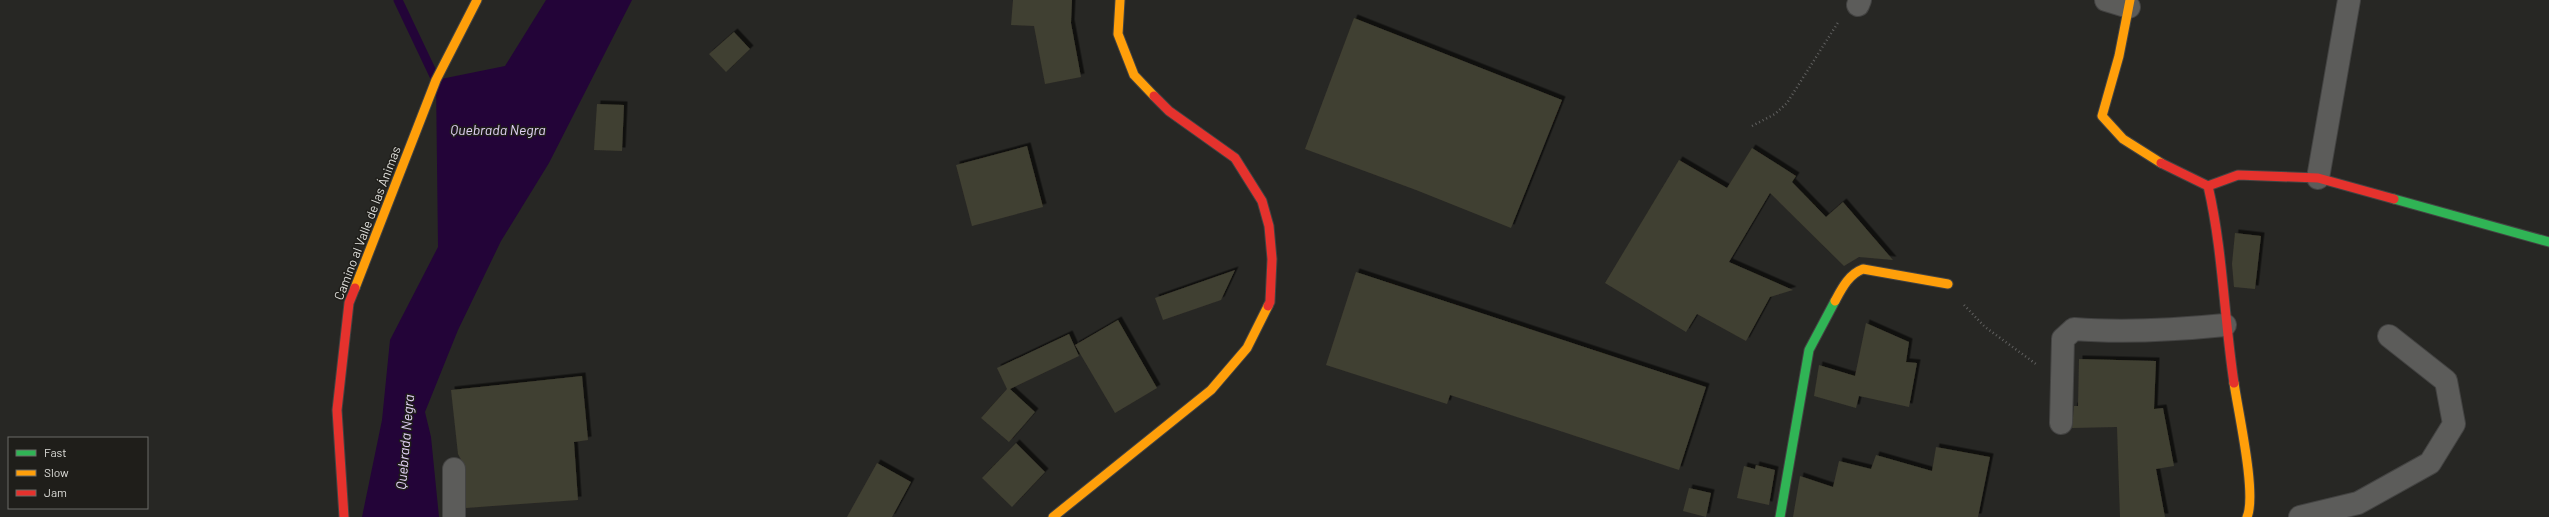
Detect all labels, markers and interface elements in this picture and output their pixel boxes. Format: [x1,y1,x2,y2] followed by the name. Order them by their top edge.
[450,121,546,138] water label: Quebrada Negra
[330,144,404,302] street label: Camino al Valle de las Ánimas
[392,394,417,490] water label: Quebrada Negra
[8,437,148,509] legend
[44,445,67,459] text: Fast
[44,465,69,479] text: Slow
[44,485,67,499] text: Jam

